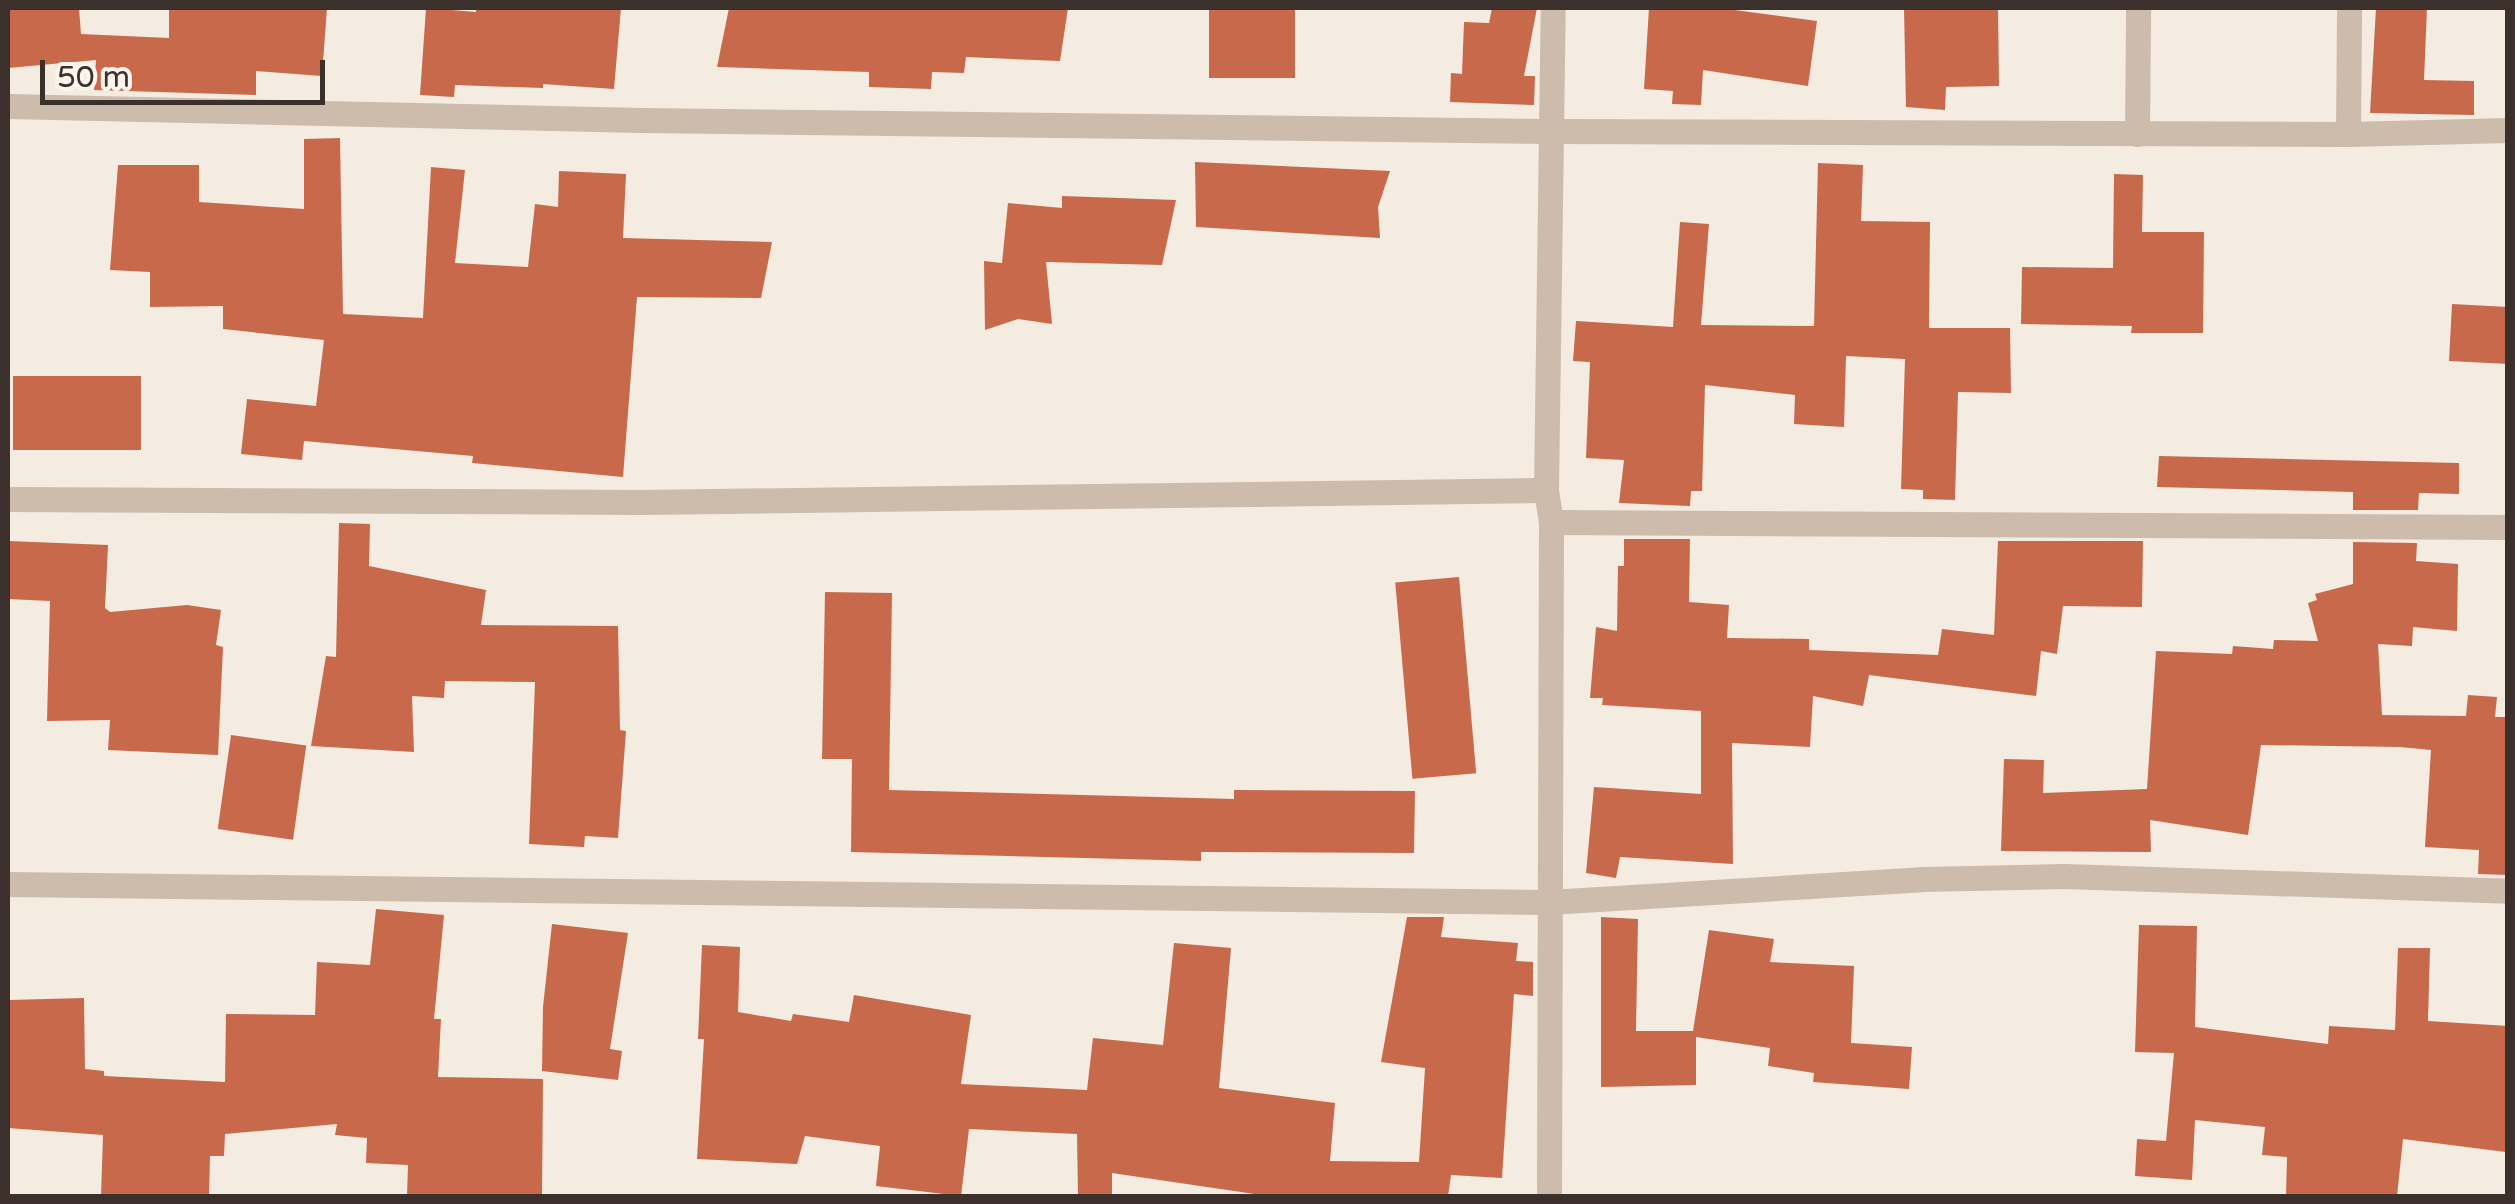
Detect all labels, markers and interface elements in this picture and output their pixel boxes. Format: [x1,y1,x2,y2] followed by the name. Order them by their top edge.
[45,40,330,102] scale bar
[57,59,130,96] text: 50 m

